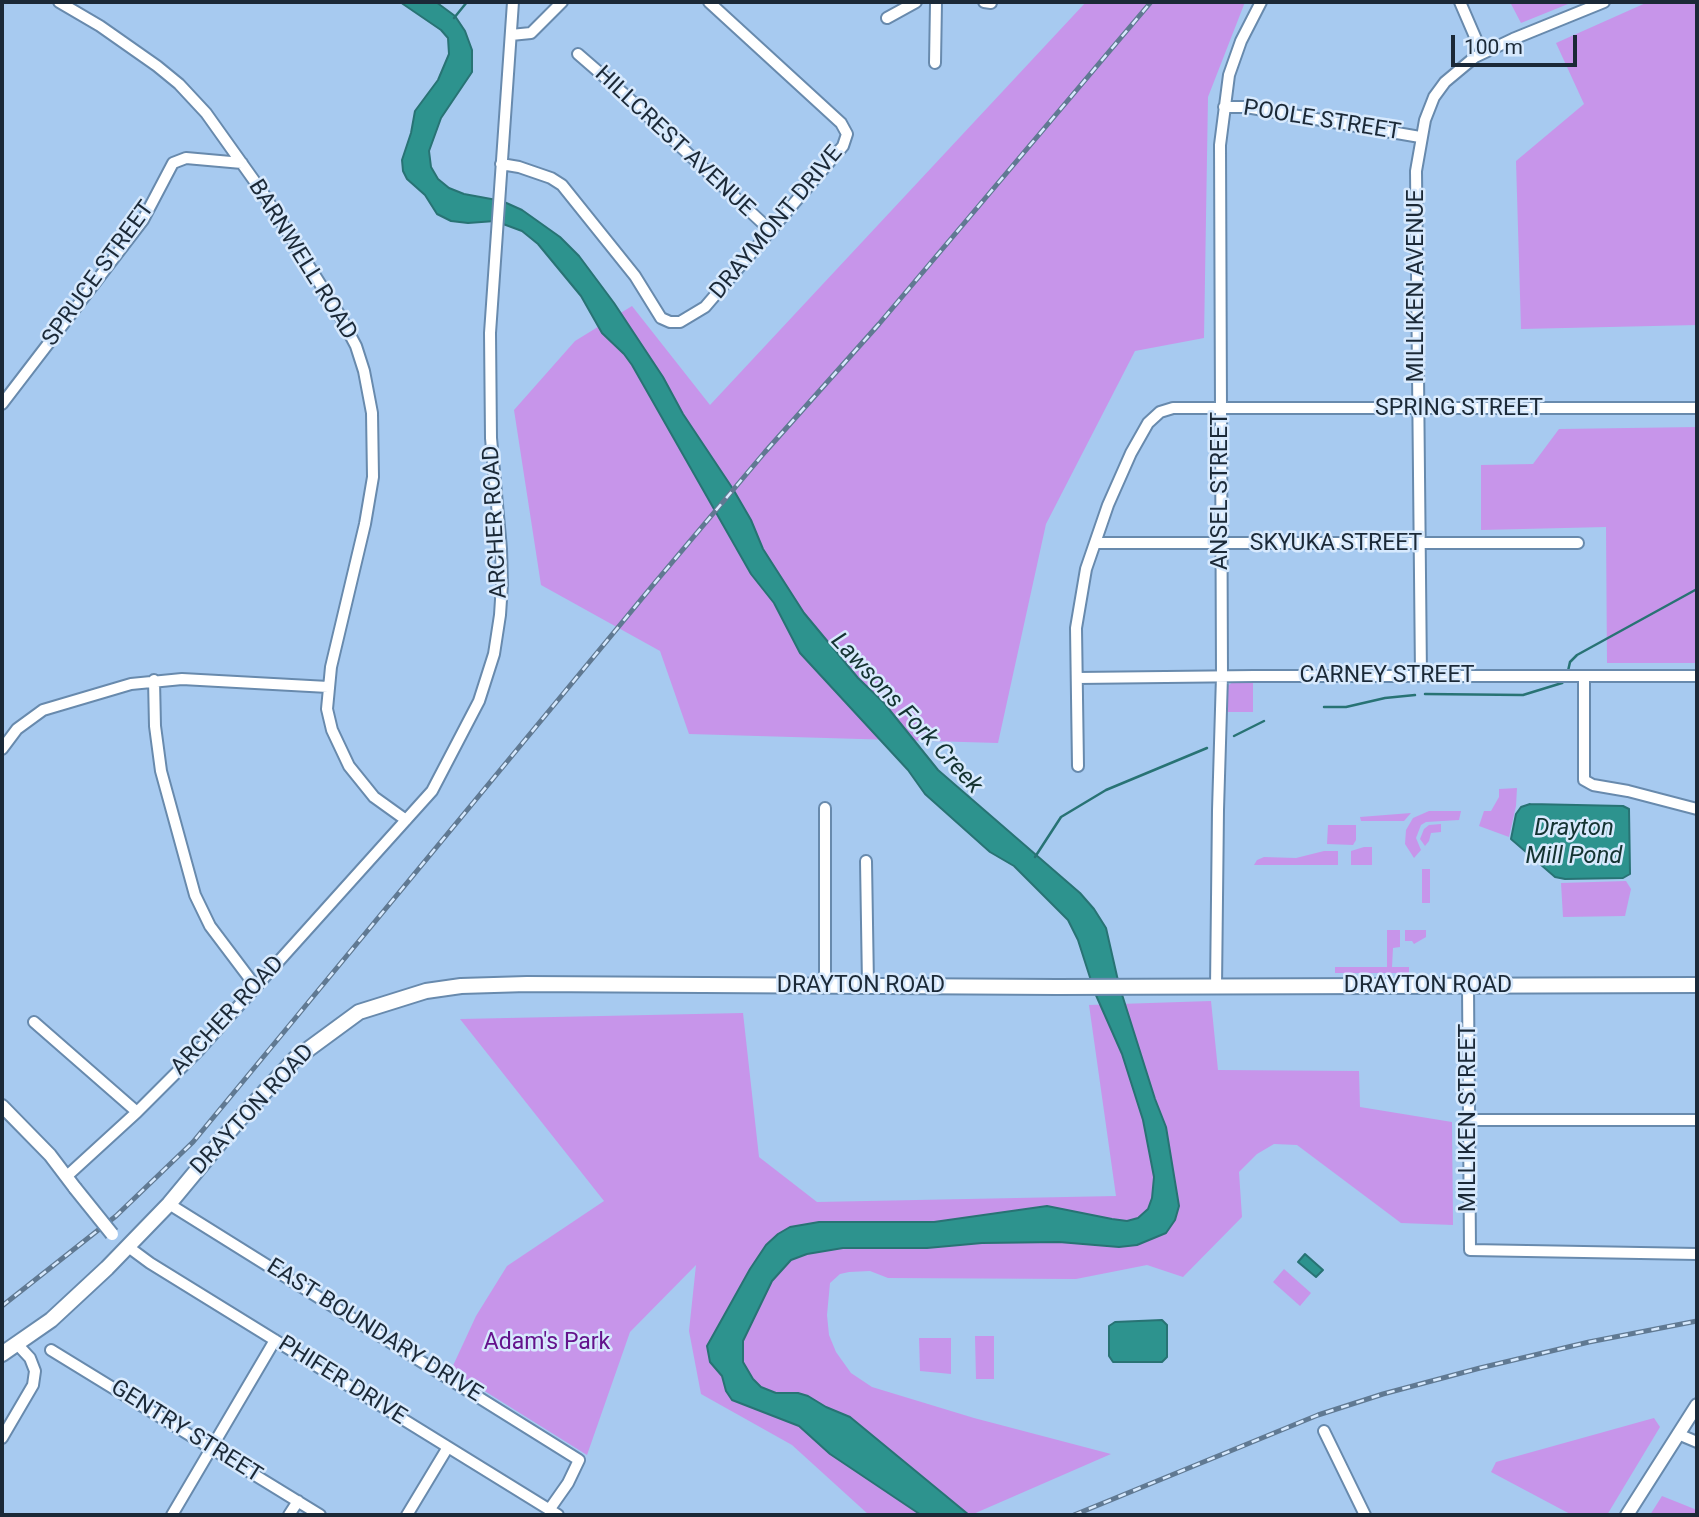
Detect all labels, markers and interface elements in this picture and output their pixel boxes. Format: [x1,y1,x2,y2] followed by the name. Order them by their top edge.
[1454,21,1580,65] scale bar
[1464,35,1523,59] text: 100 m
[588,61,760,223] street label: HILLCREST AVENUE
[1241,95,1403,147] street label: POOLE STREET
[705,141,849,305] street label: DRAYMONT DRIVE
[242,175,362,345] street label: BARNWELL ROAD
[1403,189,1431,383] street label: MILLIKEN AVENUE
[37,196,161,352] street label: SPRUCE STREET
[1375,395,1543,423] street label: SPRING STREET
[1207,412,1235,570] street label: ANSEL STREET
[478,445,514,599] street label: ARCHER ROAD
[1250,530,1422,558] street label: SKYUKA STREET
[824,628,988,800] water label: Lawsons Fork Creek
[1300,662,1474,690] street label: CARNEY STREET
[1526,815,1622,871] water label: Drayton Mill Pond
[166,951,290,1081] street label: ARCHER ROAD
[777,972,945,1000] street label: DRAYTON ROAD
[1344,972,1512,1000] street label: DRAYTON ROAD
[1455,1024,1483,1212] street label: MILLIKEN STREET
[185,1039,321,1181] street label: DRAYTON ROAD
[261,1253,487,1409] street label: EAST BOUNDARY DRIVE
[484,1329,610,1357] park label: Adam's Park
[273,1331,411,1431] street label: PHIFER DRIVE
[105,1374,267,1490] street label: GENTRY STREET

